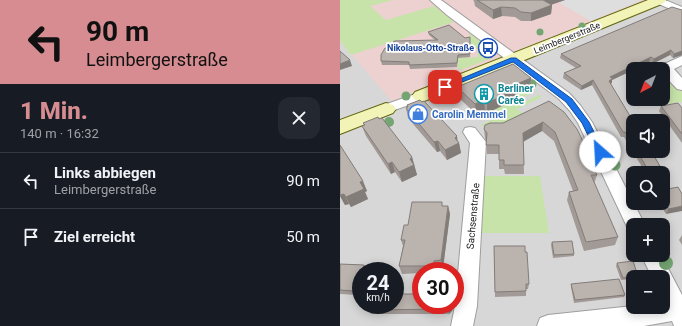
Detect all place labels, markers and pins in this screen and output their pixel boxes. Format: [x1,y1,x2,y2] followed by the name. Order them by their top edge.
[477,37,499,59] bus stop icon: Nikolaus-Otto-Straße
[387,43,474,53] place label: Nikolaus-Otto-Straße
[428,70,462,104] pin
[473,83,495,105] building icon: Berliner Carée
[498,83,534,106] place label: Berliner Carée
[407,103,429,125] shop icon: Carolin Memmel
[432,109,506,120] place label: Carolin Memmel

